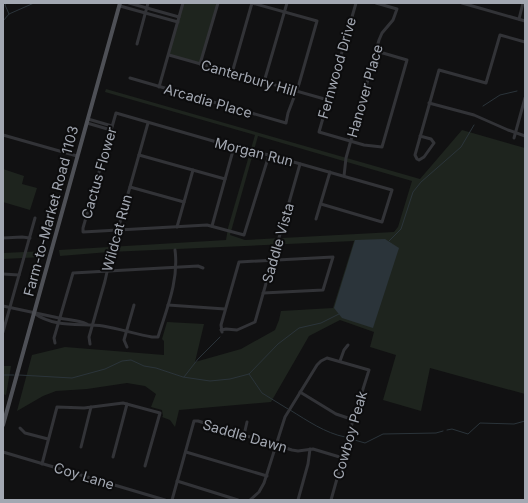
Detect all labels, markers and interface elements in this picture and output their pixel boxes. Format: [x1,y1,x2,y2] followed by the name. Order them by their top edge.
[314,15,359,121] street label: Fernwood Drive
[343,42,386,139] street label: Hanover Place
[199,56,299,99] street label: Canterbury Hill
[162,80,254,121] street label: Arcadia Place
[20,124,81,298] street label: Farm-to-Market Road 1103
[77,125,120,221] street label: Cactus Flower
[213,134,295,169] street label: Morgan Run
[98,192,135,273] street label: Wildcat Run
[258,201,297,285] street label: Saddle Vista
[329,388,370,481] street label: Cowboy Peak
[201,415,289,456] street label: Saddle Dawn
[52,458,116,493] street label: Coy Lane

